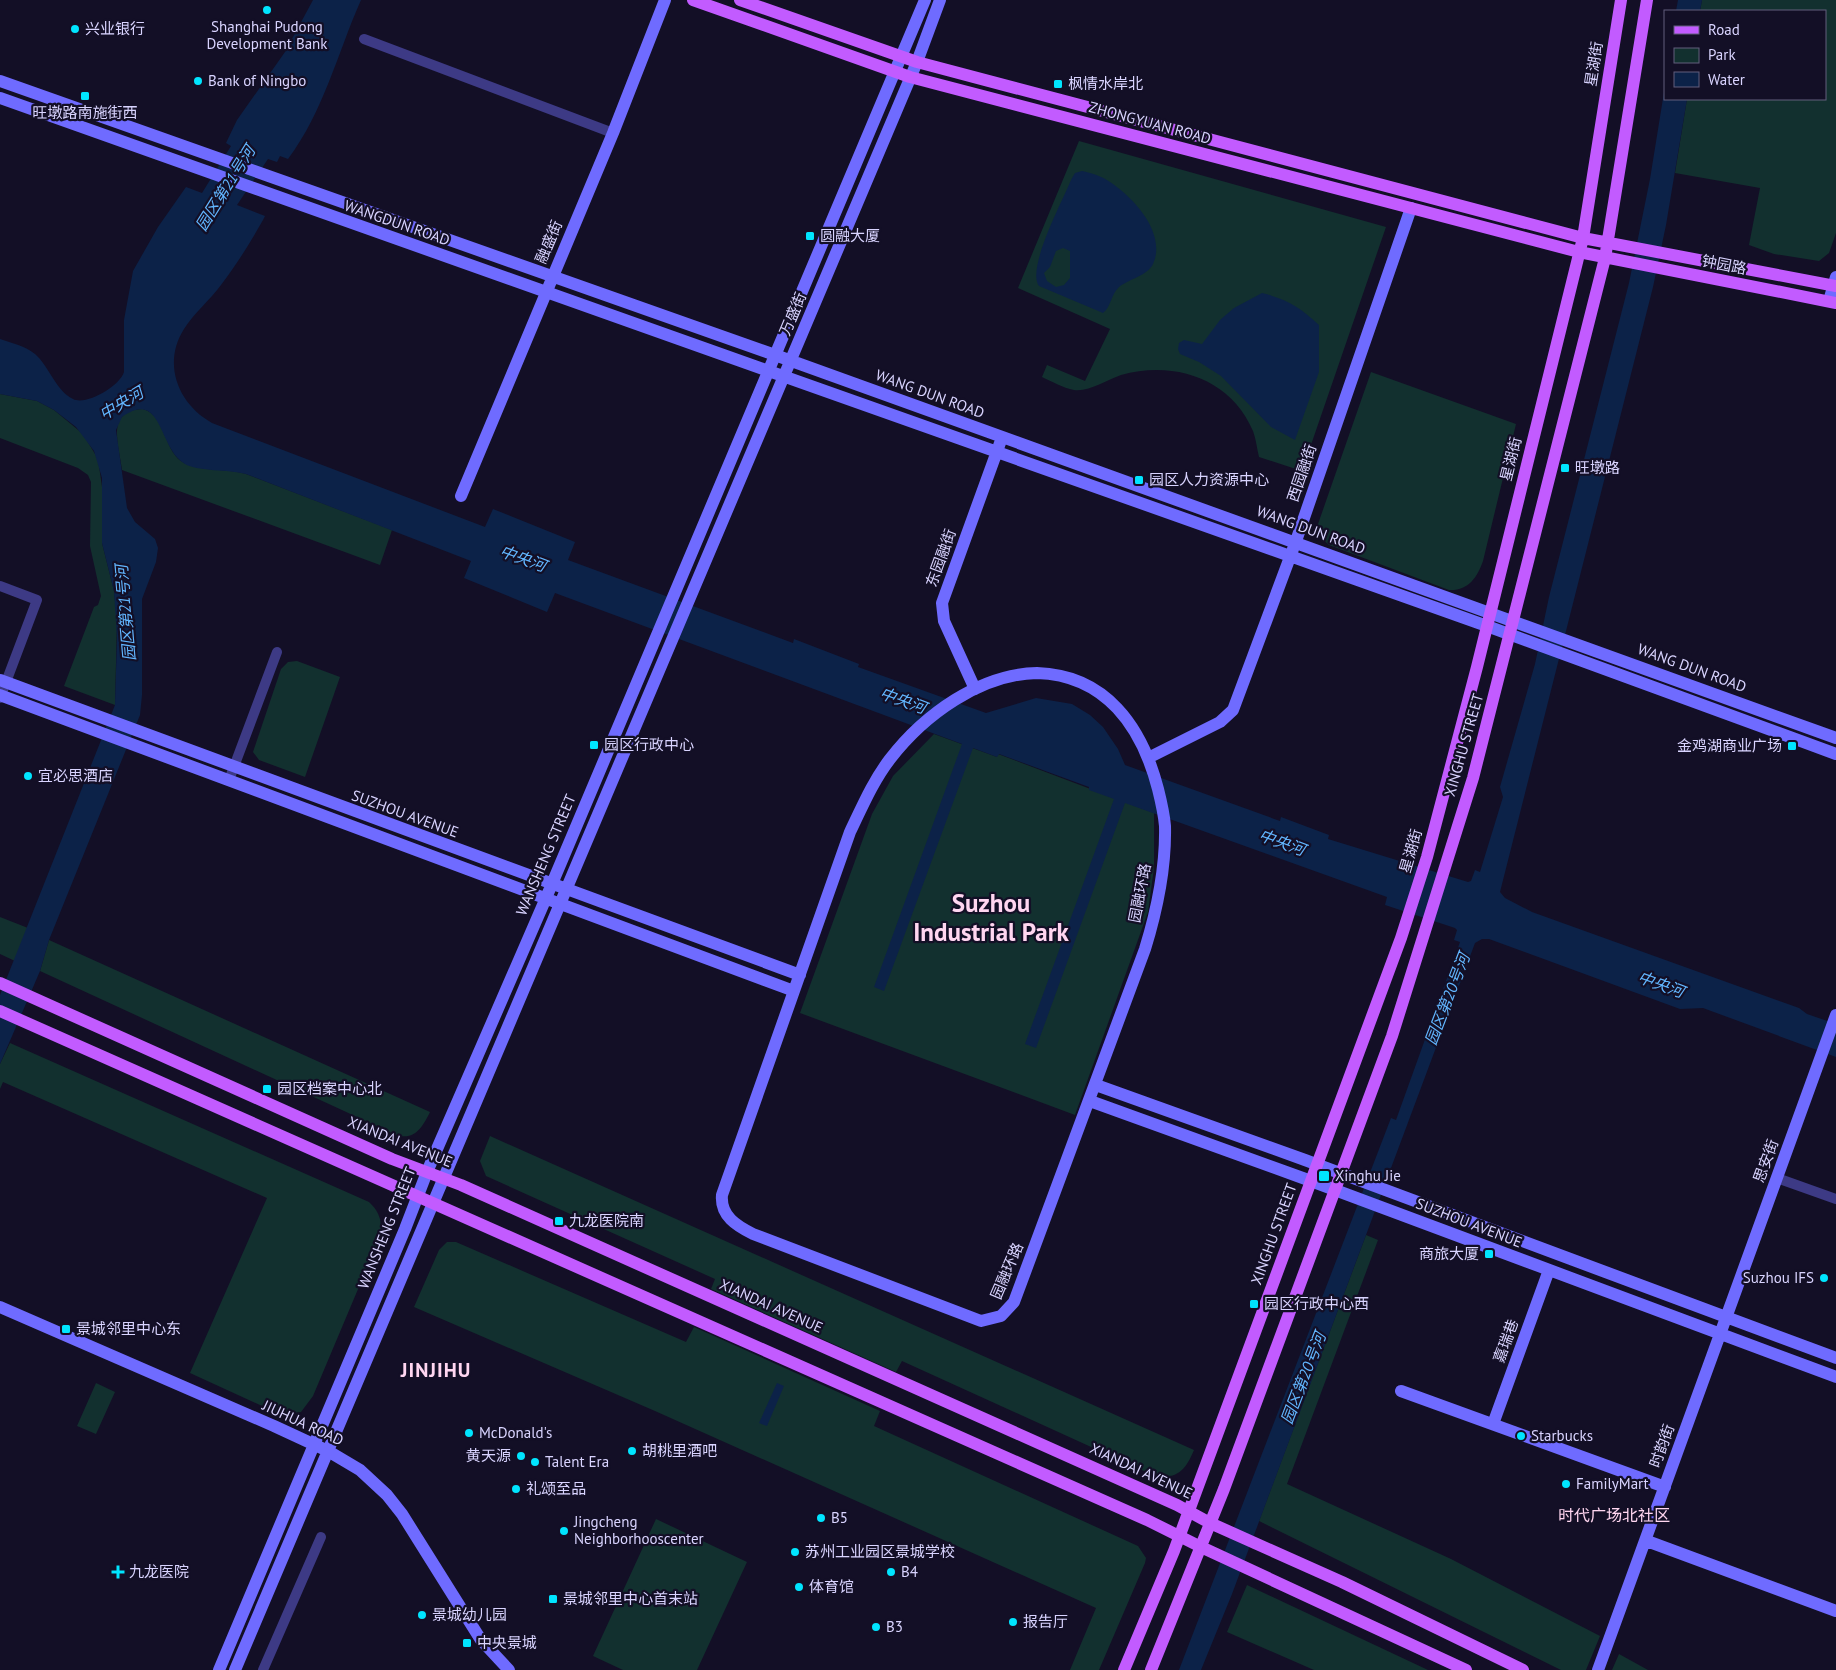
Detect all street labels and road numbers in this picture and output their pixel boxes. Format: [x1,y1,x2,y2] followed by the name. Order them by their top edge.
[1581,40,1606,88] street label: 星湖街
[1087,97,1213,148] street label: ZHONGYUAN ROAD
[342,196,452,249] street label: WANGDUN ROAD
[531,217,566,266] street label: 融盛街
[1700,251,1748,278] street label: 钟园路
[775,289,810,338] street label: 万盛街
[873,365,987,422] street label: WANG DUN ROAD
[1496,435,1525,483] street label: 星湖街
[1283,441,1320,504] street label: 西园融街
[1254,501,1368,558] street label: WANG DUN ROAD
[921,526,960,589] street label: 东园融街
[1635,639,1749,696] street label: WANG DUN ROAD
[1440,690,1487,799] street label: XINGHU STREET
[349,785,461,842] street label: SUZHOU AVENUE
[511,791,580,918] street label: WANSHENG STREET
[1395,827,1426,875] street label: 星湖街
[1124,862,1155,924] street label: 园融环路
[345,1112,455,1171] street label: XIANDAI AVENUE
[1749,1136,1782,1185] street label: 思安街
[353,1163,420,1292] street label: WANSHENG STREET
[1246,1180,1301,1287] street label: XINGHU STREET
[1413,1194,1525,1251] street label: SUZHOU AVENUE
[986,1239,1027,1302] street label: 园融环路
[717,1274,826,1337] street label: XIANDAI AVENUE
[1489,1316,1522,1365] street label: 嘉瑞巷
[259,1395,347,1450] street label: JIUHUA ROAD
[1645,1421,1678,1470] street label: 时韵街
[1087,1438,1196,1503] street label: XIANDAI AVENUE

